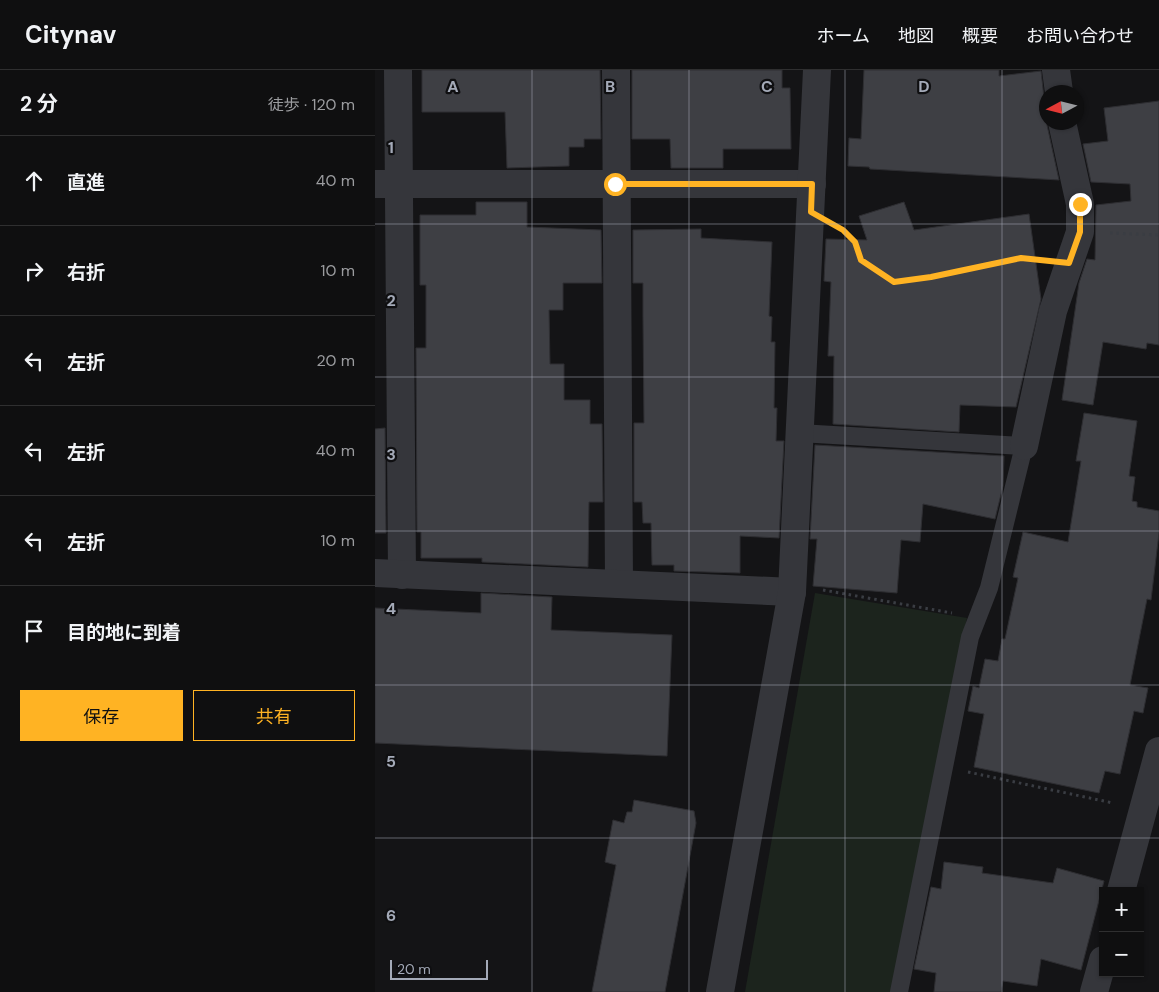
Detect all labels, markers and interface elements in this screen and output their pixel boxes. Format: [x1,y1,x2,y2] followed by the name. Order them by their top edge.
[25,19,116,50] text: Citynav
[817,24,870,48] text: ホーム
[898,24,934,48] text: 地図
[962,24,998,48] text: 概要
[1026,24,1134,48] text: お問い合わせ
[447,76,459,97] text: A
[605,76,615,97] text: B
[761,76,773,97] text: C
[918,76,930,97] text: D
[1039,85,1084,130] north arrow
[20,90,58,118] text: 2 分
[268,94,355,115] text: 徒歩 · 120 m
[388,137,394,158] text: 1
[20,167,48,195] icon: ahead
[67,170,105,195] text: 直進
[316,170,355,191] text: 40 m
[604,173,627,196] route start
[1069,193,1092,216] route end
[20,257,48,285] icon: right
[67,260,105,285] text: 右折
[321,260,355,281] text: 10 m
[386,290,396,311] text: 2
[20,347,48,375] icon: left
[67,350,105,375] text: 左折
[316,350,355,371] text: 20 m
[20,437,48,465] icon: left
[67,440,105,465] text: 左折
[316,440,355,461] text: 40 m
[386,444,396,465] text: 3
[20,527,48,555] icon: left
[67,530,105,555] text: 左折
[321,530,355,551] text: 10 m
[386,598,396,619] text: 4
[20,617,48,645] icon: arrive
[67,620,181,645] text: 目的地に到着
[20,690,183,741] button: 保存
[193,690,355,741] button: 共有
[386,751,396,772] text: 5
[1099,887,1144,977] map controls
[1099,887,1144,932] button: +
[386,905,396,926] text: 6
[1099,932,1144,977] button: −
[390,957,487,980] scale bar
[397,960,431,978] text: 20 m

